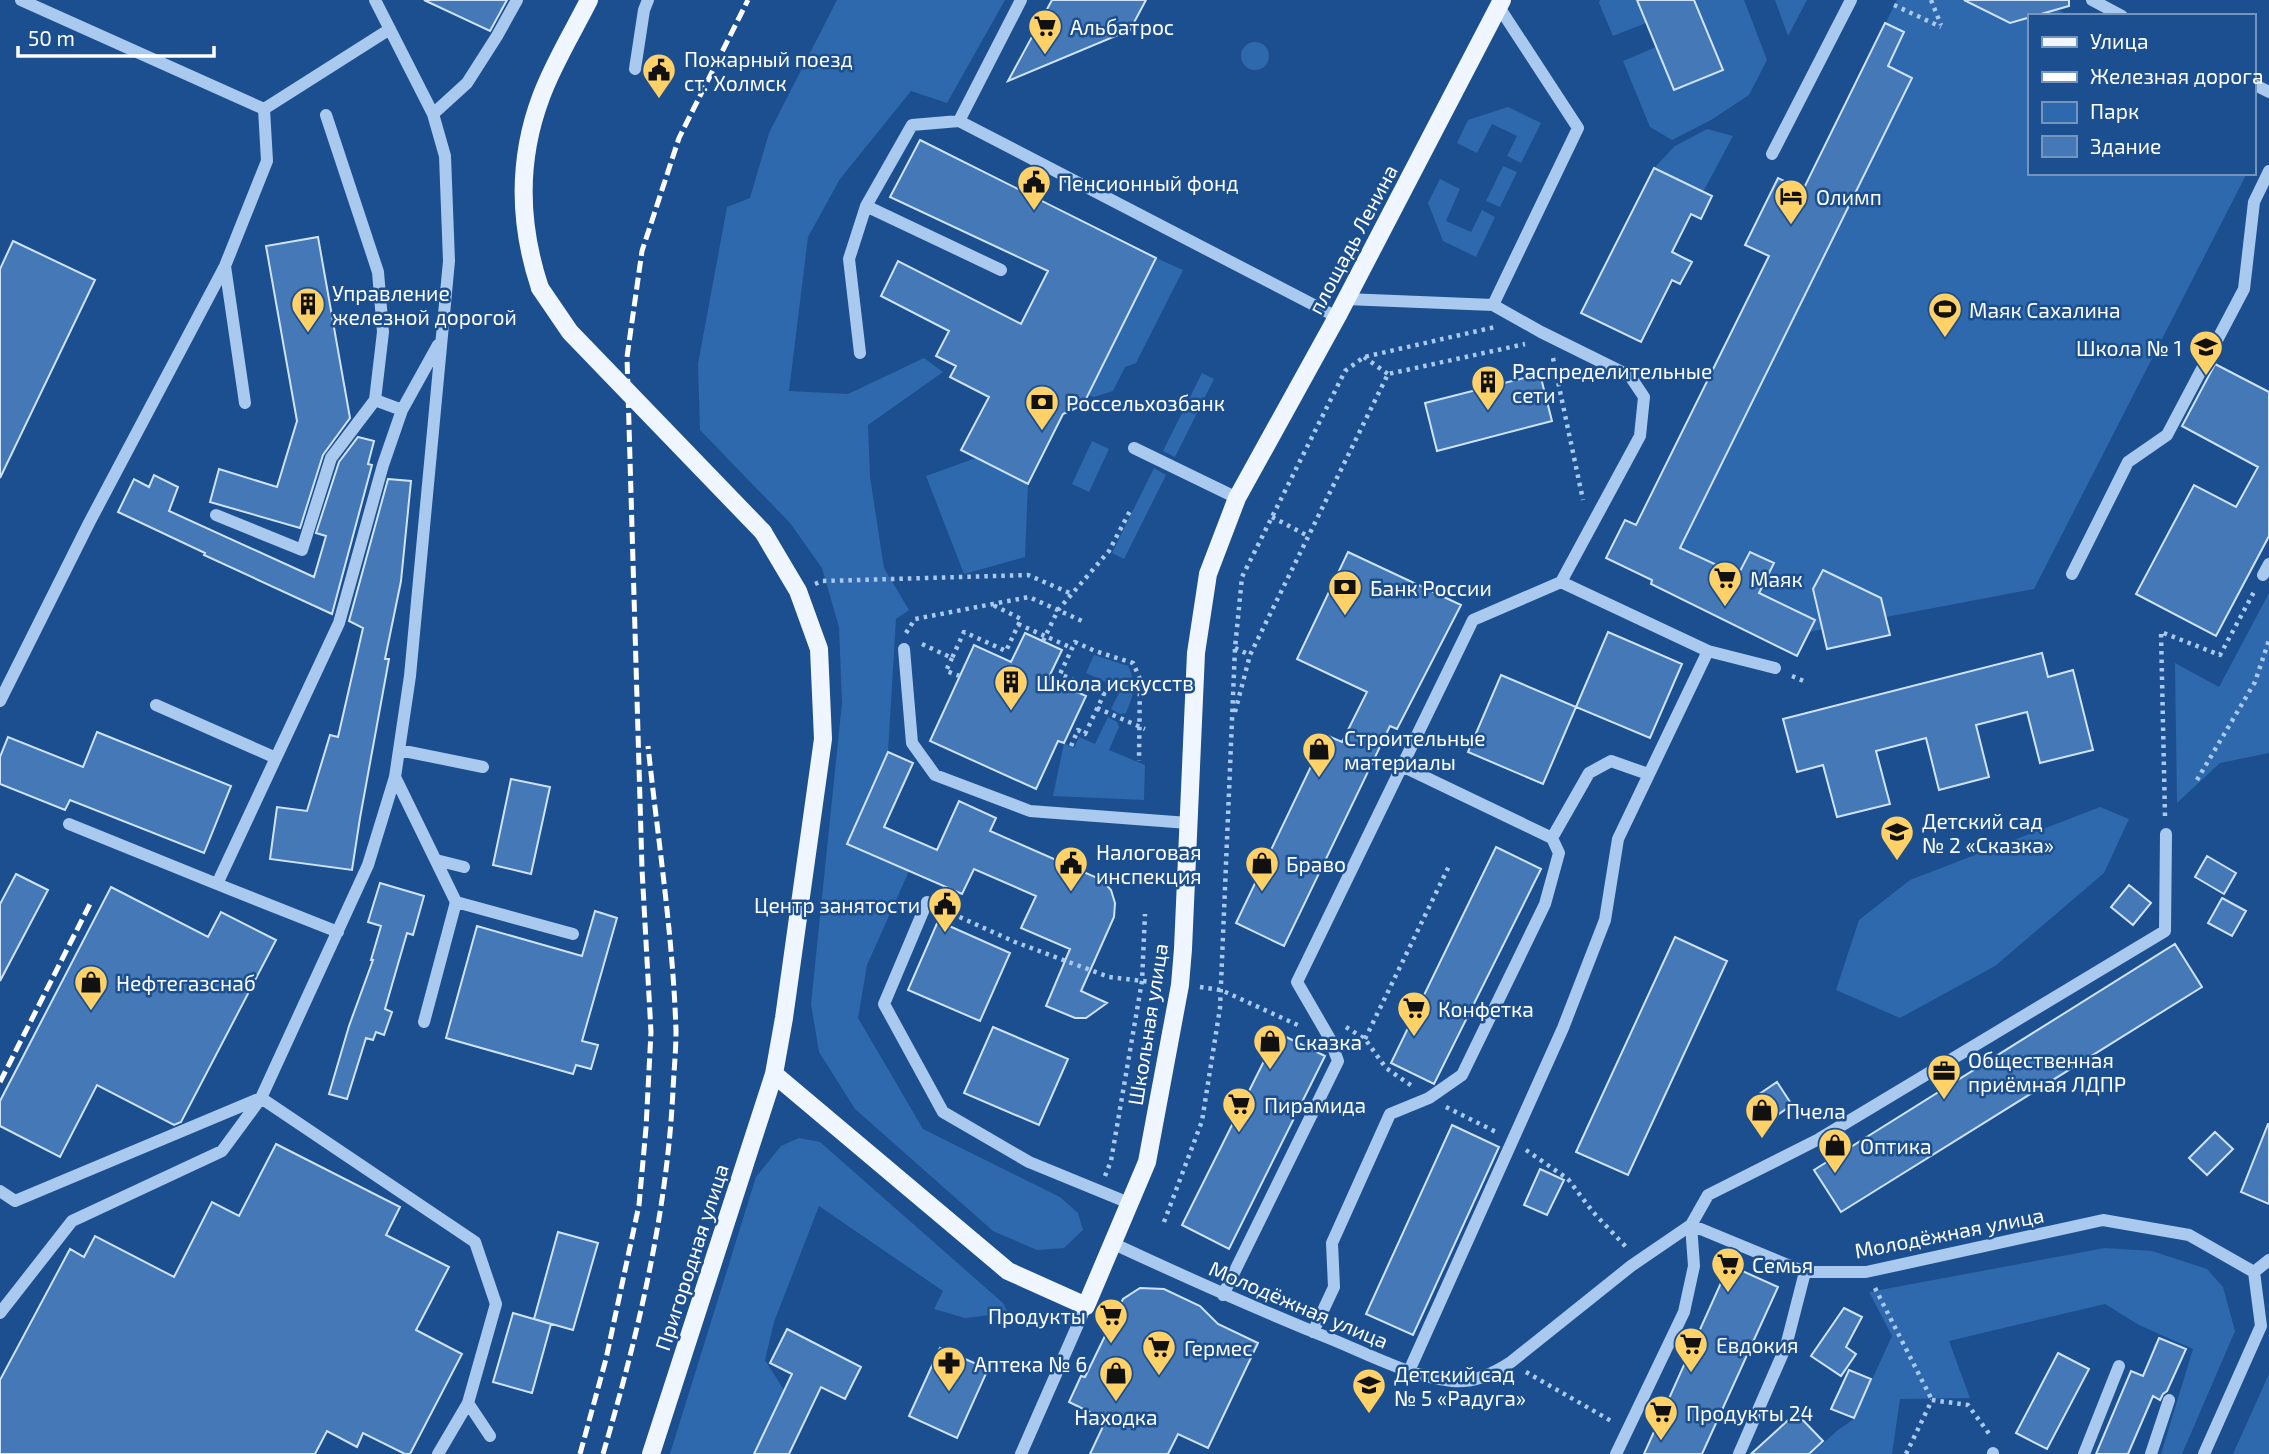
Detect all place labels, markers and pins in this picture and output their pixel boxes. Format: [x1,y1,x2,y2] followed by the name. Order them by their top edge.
[1026,7,1064,56] supermarket icon: Альбатрос
[1070,14,1174,39] place label: Альбатрос
[684,46,853,95] place label: Пожарный поезд ст. Холмск
[640,51,678,100] public building icon: Пожарный поезд ст. Холмск
[1015,163,1053,212] public building icon: Пенсионный фонд
[1058,170,1239,195] place label: Пенсионный фонд
[1772,177,1810,226] hotel icon: Олимп
[1816,184,1882,209] place label: Олимп
[332,280,517,329] place label: Управление железной дорогой
[289,285,327,334] building icon: Управление железной дорогой
[1926,290,1964,339] sports icon: Маяк Сахалина
[1969,297,2121,322] place label: Маяк Сахалина
[2187,328,2225,377] school or university icon: Школа № 1
[2076,335,2182,360] place label: Школа № 1
[1512,358,1712,407] place label: Распределительные сети
[1469,363,1507,412] building icon: Распределительные сети
[1023,383,1061,432] bank icon: Россельхозбанк
[1066,390,1225,415] place label: Россельхозбанк
[1706,559,1744,608] supermarket icon: Маяк
[1750,566,1803,591] place label: Маяк
[1326,568,1364,617] bank icon: Банк России
[1370,575,1492,600] place label: Банк России
[992,663,1030,712] building icon: Школа искусств
[1036,670,1194,696] place label: Школа искусств
[1344,725,1486,774] place label: Строительные материалы
[1300,730,1338,779] shop icon: Строительные материалы
[1922,808,2054,857] place label: Детский сад № 2 «Сказка»
[1878,813,1916,862] school or university icon: Детский сад № 2 «Сказка»
[1096,839,1202,888] place label: Налоговая инспекция
[1052,844,1090,893] public building icon: Налоговая инспекция
[1243,844,1281,893] shop icon: Браво
[1286,851,1346,876] place label: Браво
[926,885,964,934] public building icon: Центр занятости
[754,892,920,917] place label: Центр занятости
[72,963,110,1012] shop icon: Нефтегазснаб
[116,970,256,995] place label: Нефтегазснаб
[1395,989,1433,1038] supermarket icon: Конфетка
[1438,996,1534,1021] place label: Конфетка
[1251,1022,1289,1071] shop icon: Сказка
[1294,1029,1362,1054] place label: Сказка
[1968,1047,2126,1096] place label: Общественная приёмная ЛДПР
[1925,1052,1963,1101] office icon: Общественная приёмная ЛДПР
[1220,1085,1258,1134] supermarket icon: Пирамида
[1743,1091,1781,1140] shop icon: Пчела
[1264,1092,1366,1117] place label: Пирамида
[1786,1098,1846,1123] place label: Пчела
[1816,1126,1854,1175] shop icon: Оптика
[1860,1133,1932,1158] place label: Оптика
[1709,1245,1747,1294] supermarket icon: Семья
[1752,1252,1813,1277] place label: Семья
[1092,1296,1130,1345] supermarket icon: Продукты
[988,1303,1086,1329] place label: Продукты
[1672,1325,1710,1374] supermarket icon: Евдокия
[1140,1328,1178,1377] supermarket icon: Гермес
[1716,1332,1799,1357] place label: Евдокия
[1184,1335,1252,1360] place label: Гермес
[930,1344,968,1393] pharmacy icon: Аптека № 6
[974,1351,1087,1376] place label: Аптека № 6
[1097,1354,1135,1403] shop icon: Находка
[1394,1361,1526,1411] place label: Детский сад № 5 «Радуга»
[1350,1366,1388,1415] school or university icon: Детский сад № 5 «Радуга»
[1642,1393,1680,1442] supermarket icon: Продукты 24
[1686,1400,1813,1426] place label: Продукты 24
[1074,1404,1158,1429] place label: Находка

